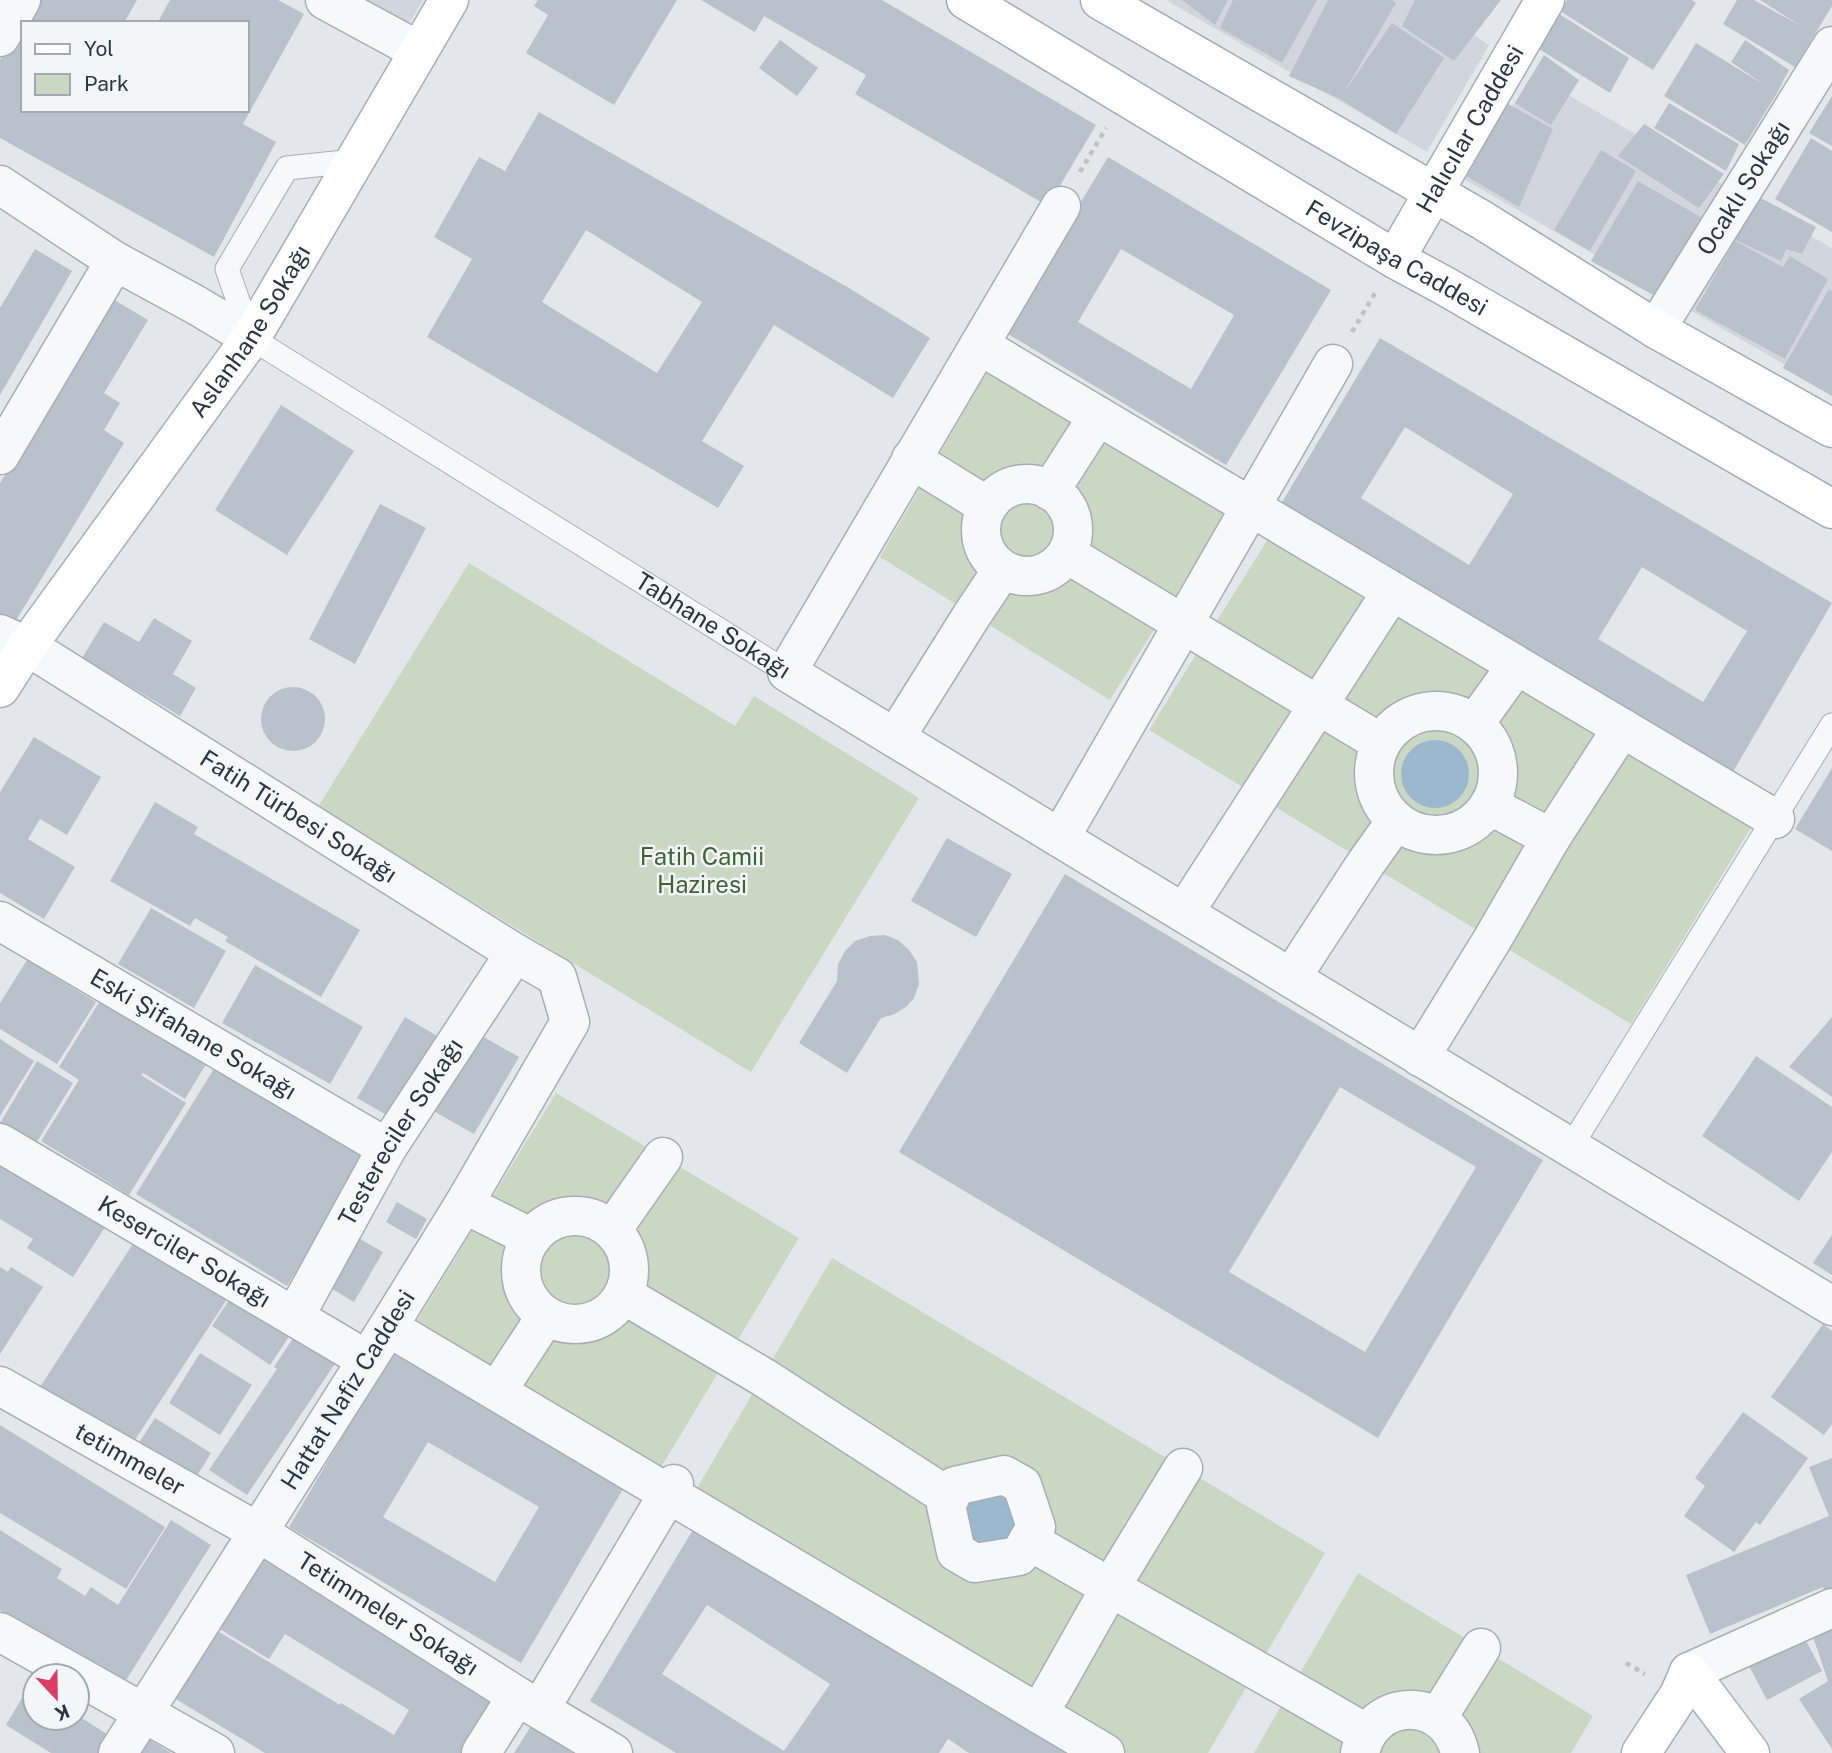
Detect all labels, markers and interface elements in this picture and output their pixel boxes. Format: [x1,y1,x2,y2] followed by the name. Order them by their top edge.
[21,21,248,112] legend
[84,36,114,61] text: Yol
[1410,40,1529,218] street label: Halıcılar Caddesi
[84,71,129,96] text: Park
[1691,115,1795,260] street label: Ocaklı Sokağı
[1301,193,1493,321] street label: Fevzipaşa Caddesi
[183,240,315,422] street label: Aslanhane Sokağı
[631,566,796,684] street label: Tabhane Sokağı
[195,744,402,888] street label: Fatih Türbesi Sokağı
[640,842,764,898] park label: Fatih Camii Haziresi
[86,962,302,1105] street label: Eski Şifahane Sokağı
[332,1033,468,1231] street label: Testereciler Sokağı
[93,1189,276,1313] street label: Keserciler Sokağı
[274,1285,420,1494] street label: Hattat Nafiz Caddesi
[70,1416,190,1501] street label: tetimmeler
[293,1546,484,1681] street label: Tetimmeler Sokağı
[21,1662,91,1732] north arrow
[52,1700,73,1726] text: K

